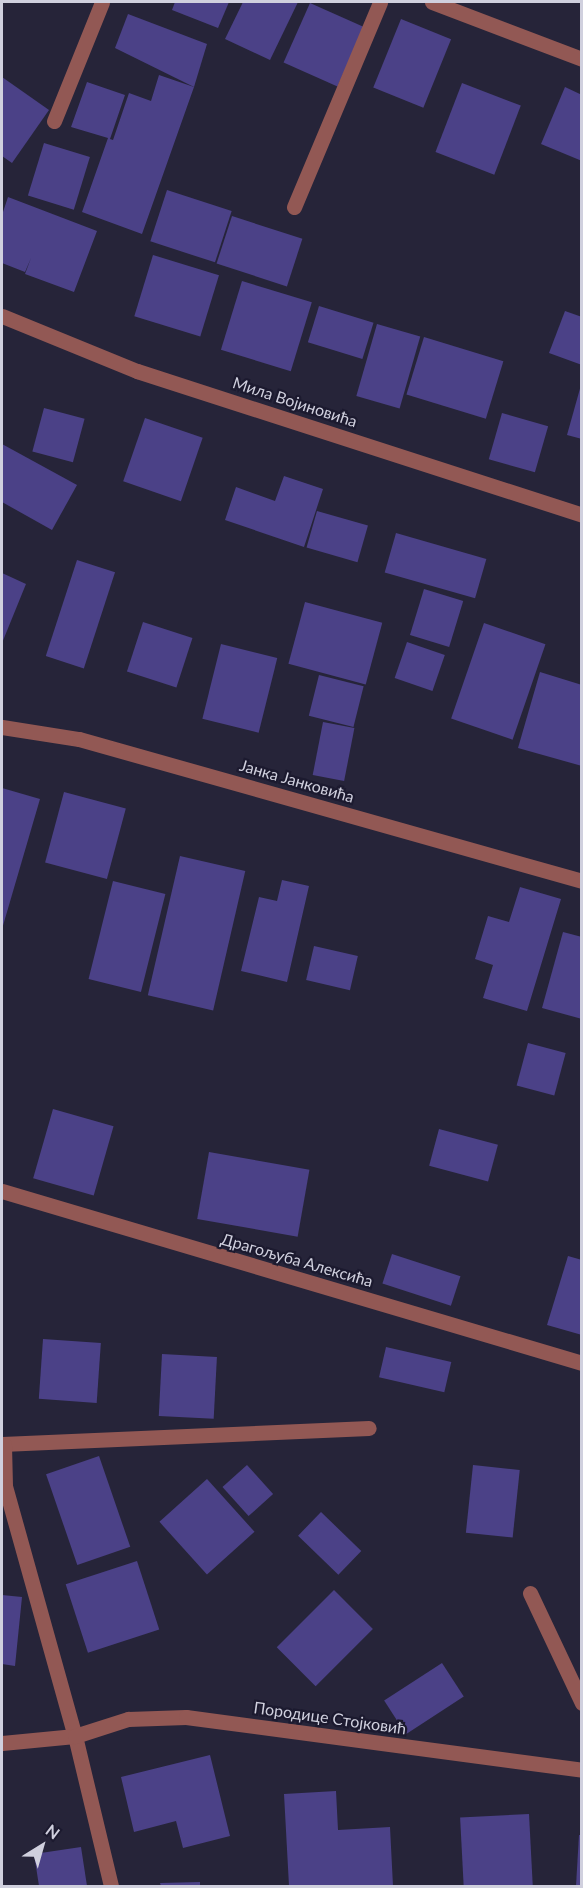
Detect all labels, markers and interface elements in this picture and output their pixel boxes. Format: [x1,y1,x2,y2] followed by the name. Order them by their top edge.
[230,373,360,431] street label: Мила Војиновића
[238,755,356,807] street label: Јанка Јанковића
[219,1229,375,1291] street label: Драгољуба Алексића
[253,1698,407,1738] street label: Породице Стојковић
[12,1816,72,1876] north arrow
[42,1820,64,1843] text: N

